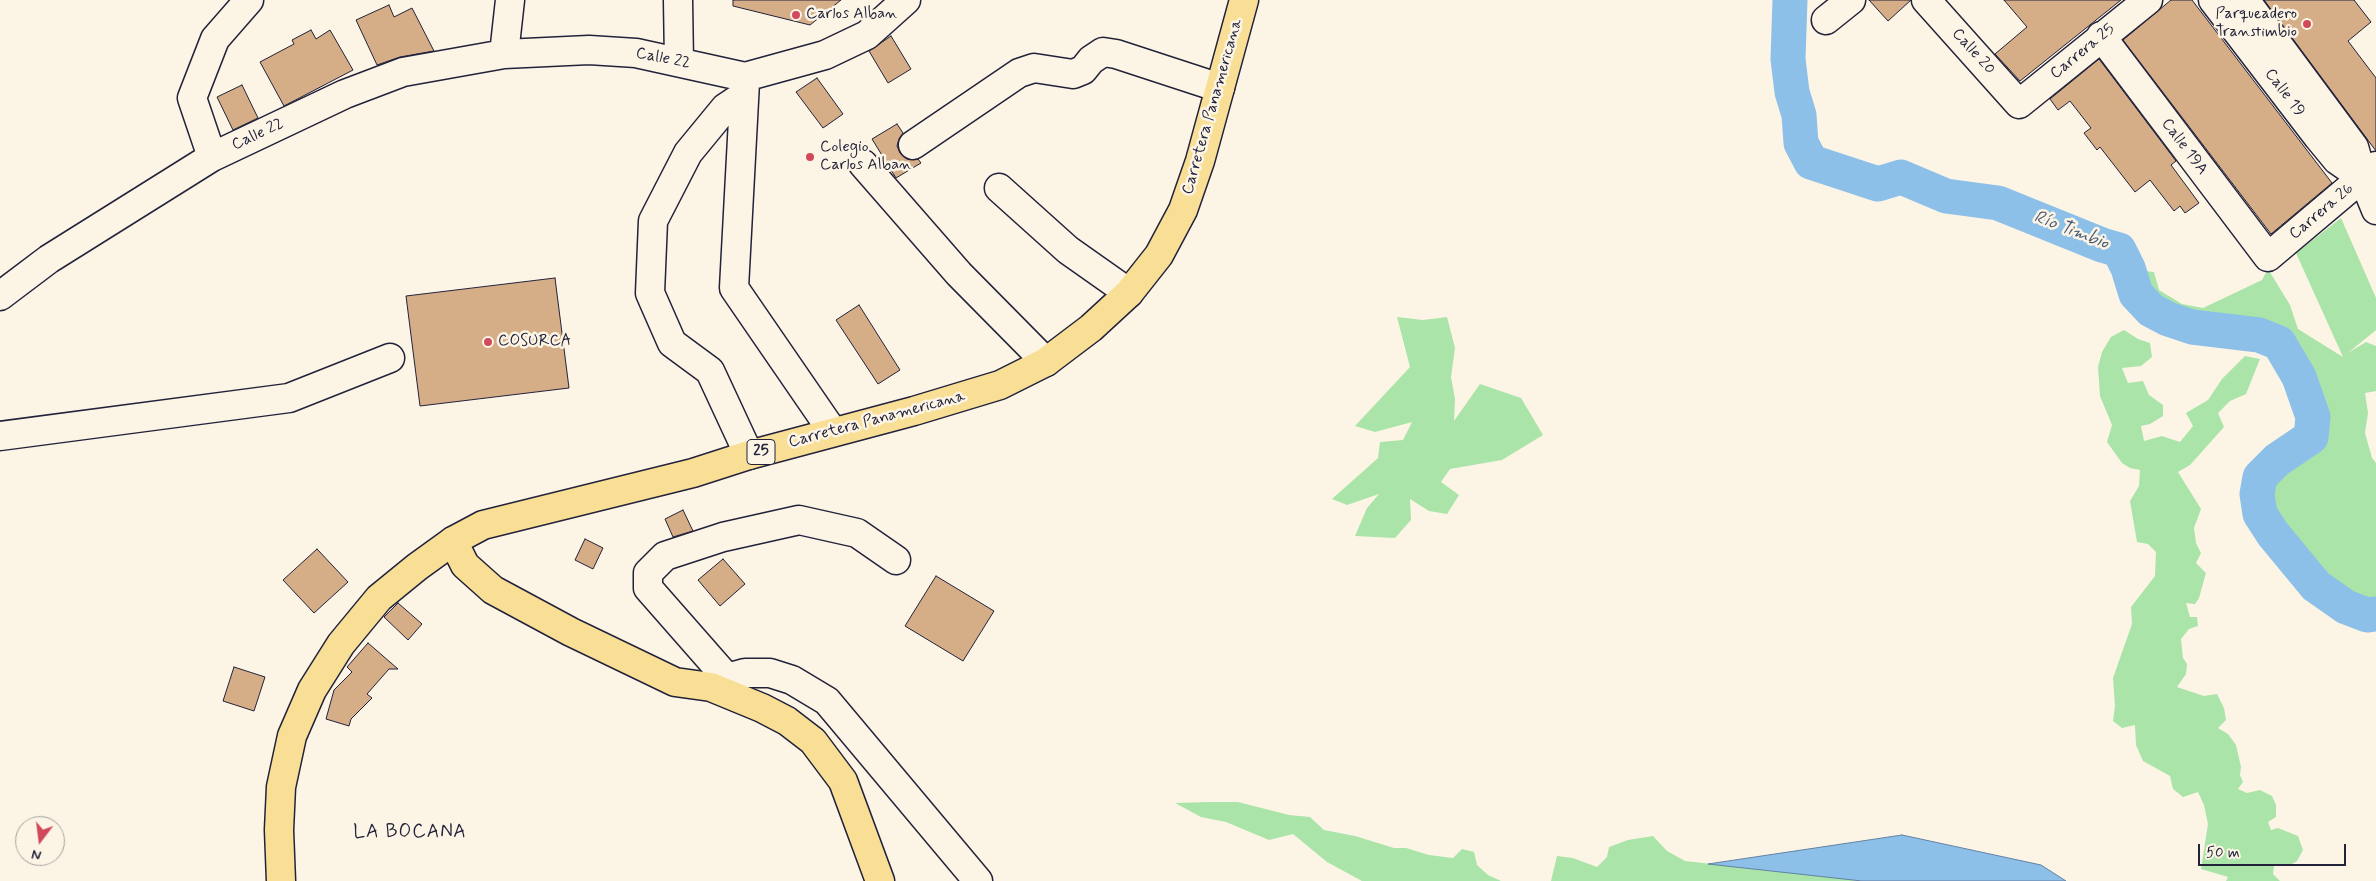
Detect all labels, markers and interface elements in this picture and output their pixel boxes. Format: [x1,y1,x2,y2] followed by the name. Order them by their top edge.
[806,5,897,25] place label: Carlos Alban
[2215,5,2297,43] place label: Parqueadero Transtimbio
[790,9,802,21] marker: Carlos Alban
[1179,17,1247,197] street label: Carretera Panamericana
[2301,18,2313,30] marker: Parqueadero Transtimbio
[2047,20,2119,84] street label: Carrera 25
[1947,25,1999,79] street label: Calle 20
[634,44,692,74] street label: Calle 22
[2260,65,2308,121] street label: Calle 19
[229,115,287,155] street label: Calle 22
[2157,115,2211,179] street label: Calle 19A
[820,138,911,176] place label: Colegio Carlos Alban
[804,151,816,163] marker: Colegio Carlos Alban
[2286,180,2358,244] street label: Carrera 26
[2031,207,2111,255] water label: Río Timbio
[498,332,571,352] place label: COSURCA
[482,336,494,348] marker: COSURCA
[787,387,967,453] street label: Carretera Panamericana
[747,440,775,464] road number: 25
[15,816,65,866] north arrow
[354,822,466,844] district label: LA BOCANA
[2201,834,2348,866] scale bar
[2206,843,2240,863] text: 50 m
[30,845,43,864] text: N

